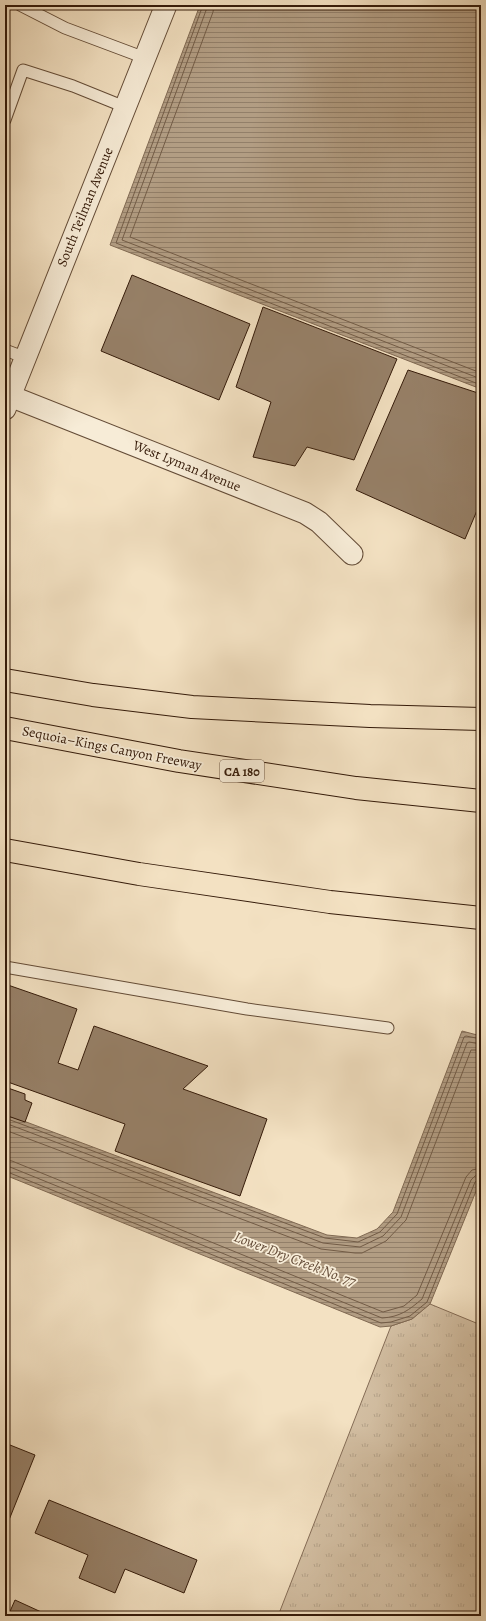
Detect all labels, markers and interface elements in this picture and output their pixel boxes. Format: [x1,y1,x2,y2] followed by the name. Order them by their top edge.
[52,144,118,270] street label: South Teilman Avenue
[129,435,244,496] street label: West Lyman Avenue
[21,721,204,775] street label: Sequoia–Kings Canyon Freeway
[220,760,264,782] road number: CA 180
[231,1227,360,1292] water label: Lower Dry Creek No. 77

